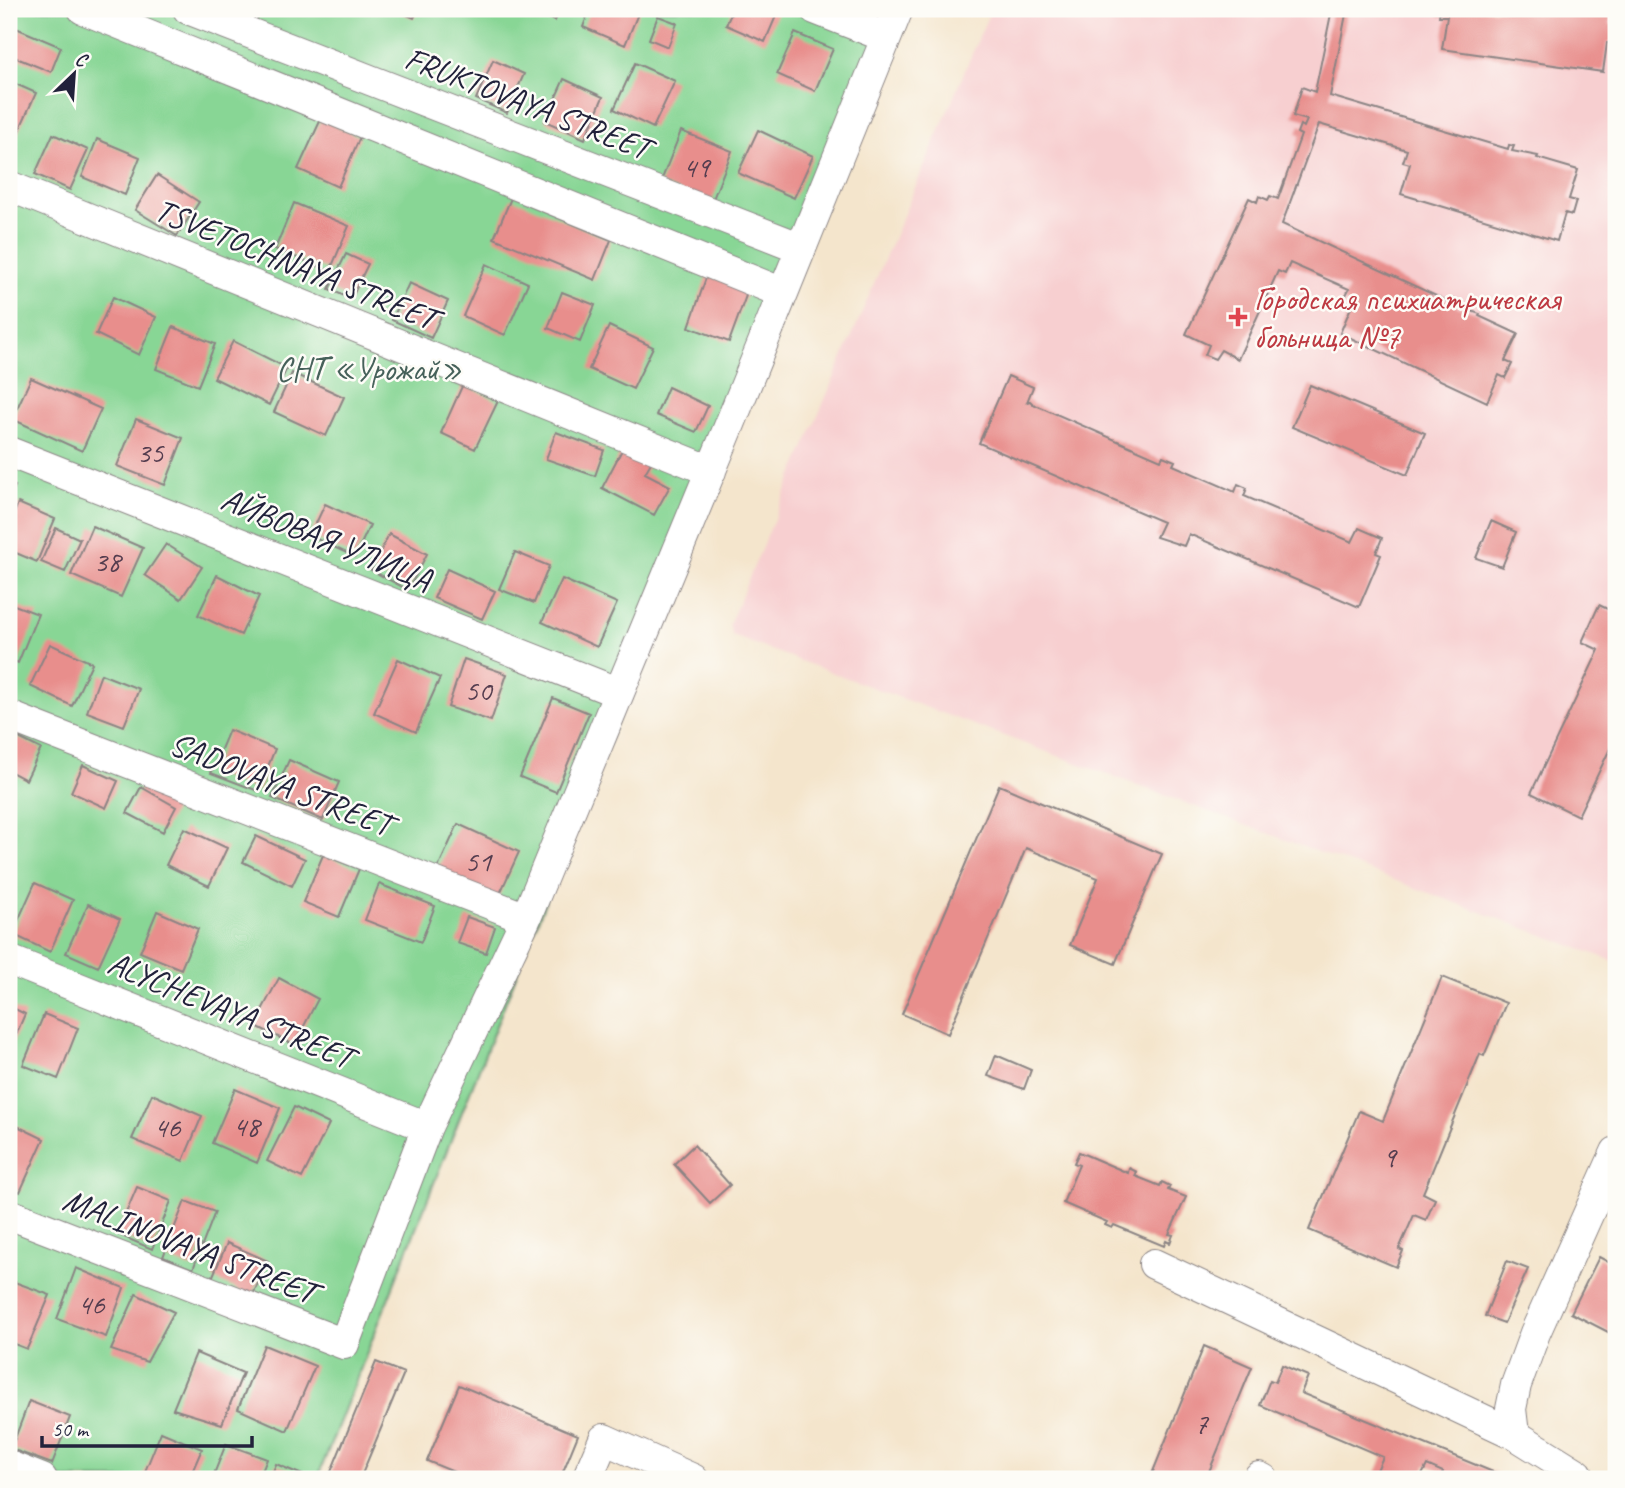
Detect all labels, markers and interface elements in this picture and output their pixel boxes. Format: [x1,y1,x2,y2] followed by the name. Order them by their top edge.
[399,37,662,171] street label: FRUKTOVAYA STREET
[38,38,108,108] north arrow
[71,47,92,73] text: С
[683,148,712,186] house number: 49
[149,188,450,342] street label: TSVETOCHNAYA STREET
[1254,278,1563,358] place label: Городская психиатрическая больница №7
[1228,307,1248,327] marker: Городская психиатрическая больница №7
[276,348,462,390] park label: СНТ «Урожай»
[137,433,165,471] house number: 35
[215,478,439,601] street label: АЙВОВАЯ УЛИЦА
[94,542,123,580] house number: 38
[465,671,494,709] house number: 50
[164,722,405,848] street label: SADOVAYA STREET
[465,842,493,880] house number: 51
[102,942,366,1081] street label: ALYCHEVAYA STREET
[233,1107,262,1145] house number: 48
[154,1108,182,1146] house number: 46
[1382,1138,1398,1176] house number: 9
[57,1178,329,1316] street label: MALINOVAYA STREET
[78,1285,106,1323] house number: 46
[42,1404,252,1448] scale bar
[1194,1404,1209,1442] house number: 7
[52,1416,90,1442] text: 50 m

